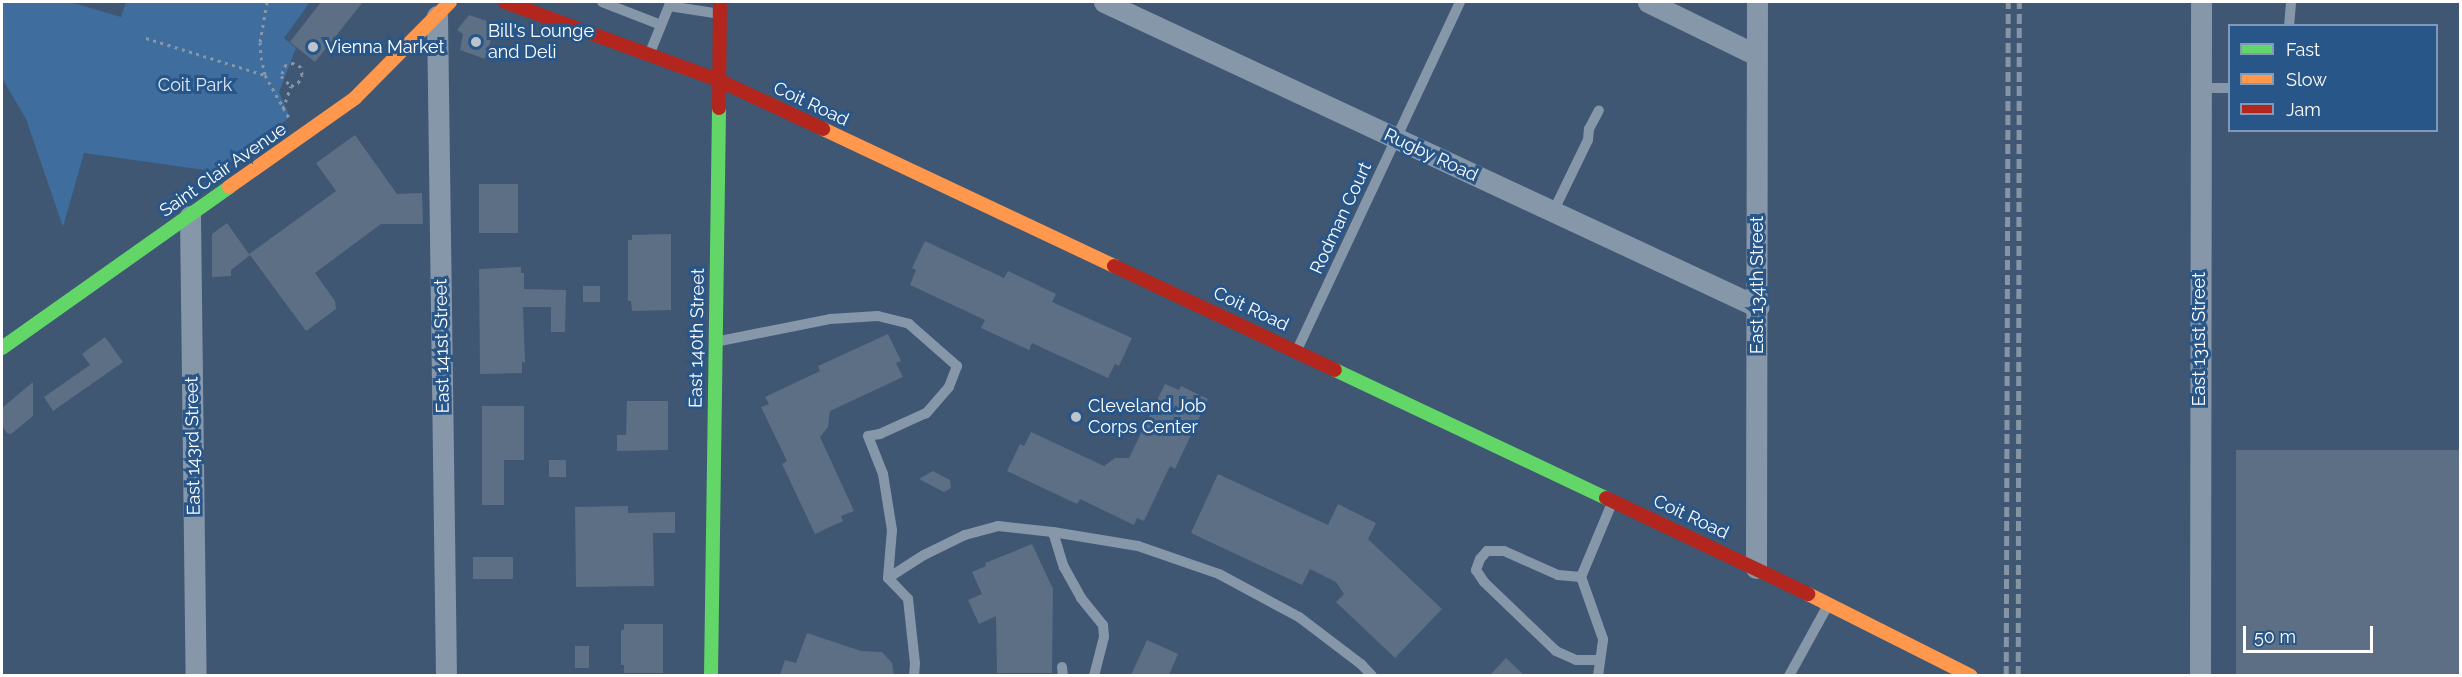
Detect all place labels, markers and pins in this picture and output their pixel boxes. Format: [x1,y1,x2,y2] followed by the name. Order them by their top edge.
[488,21,594,63] place label: Bill's Lounge and Deli
[469,35,483,49] marker: Bill's Lounge and Deli
[325,36,444,58] place label: Vienna Market
[306,40,320,54] marker: Vienna Market
[1088,396,1207,438] place label: Cleveland Job Corps Center
[1069,410,1083,424] marker: Cleveland Job Corps Center

